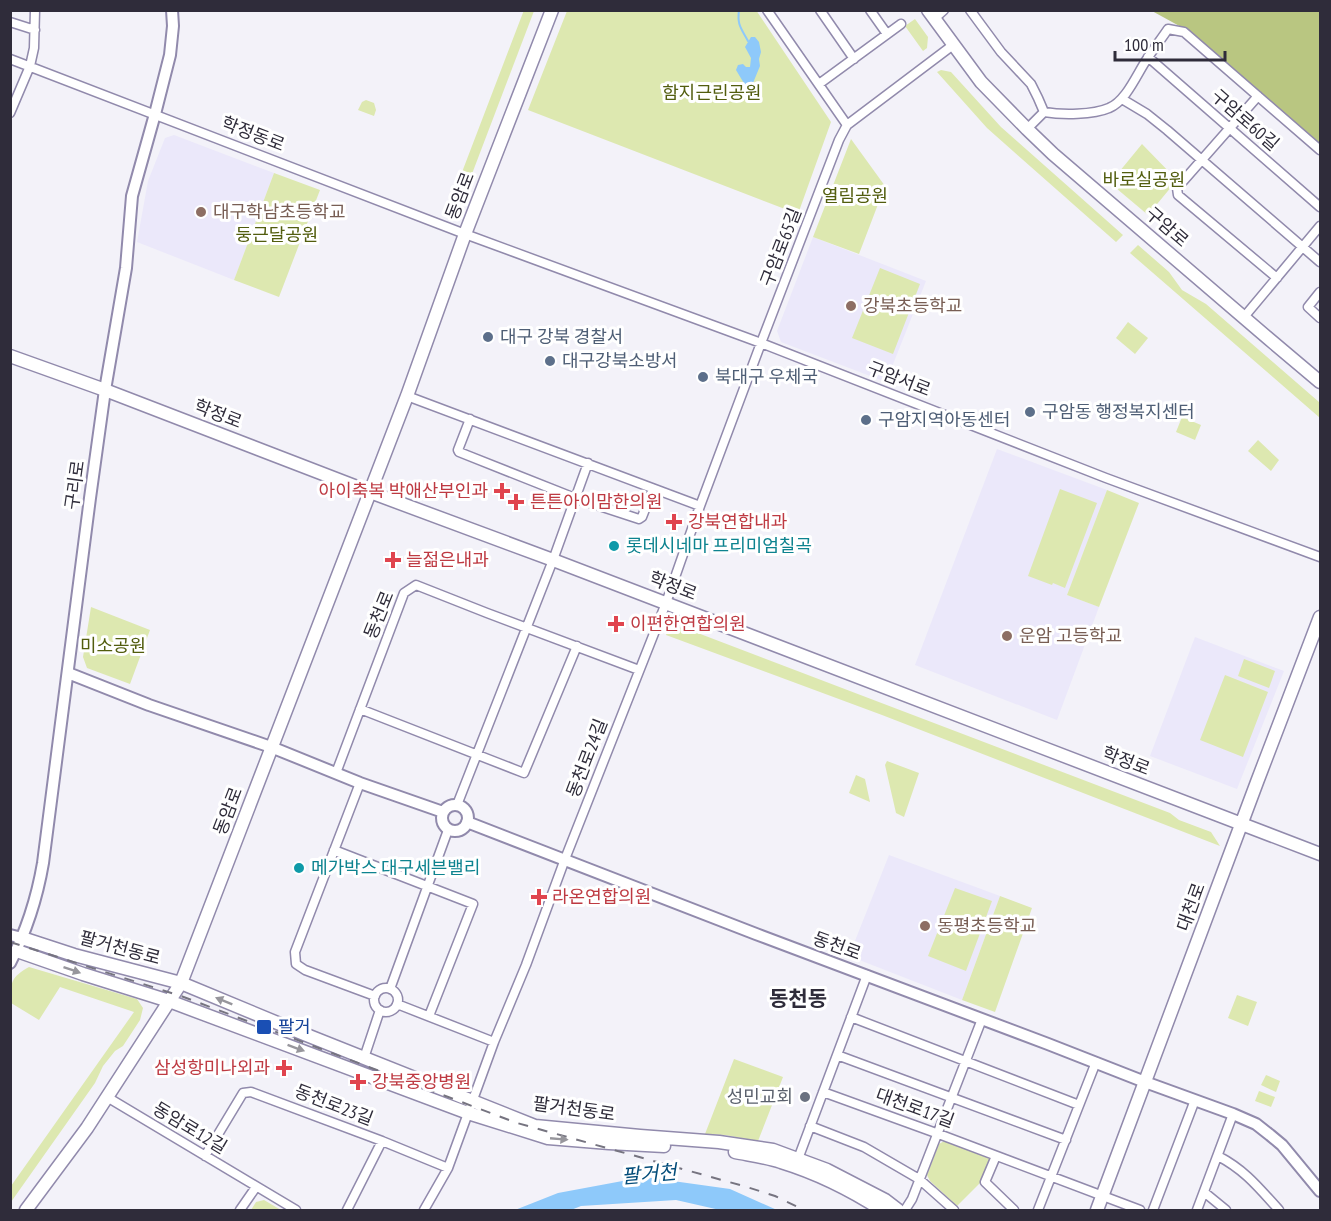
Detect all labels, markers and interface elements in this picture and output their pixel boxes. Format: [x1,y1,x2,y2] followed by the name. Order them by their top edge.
[1115,24,1224,62] scale bar
[1124,33,1164,56] text: 100 m
[662,81,762,104] park label: 함지근린공원
[1207,84,1284,155] street label: 구암로60길
[218,111,288,156] street label: 학정동로
[1103,168,1185,191] park label: 바로실공원
[440,169,479,223] street label: 동암로
[822,184,888,207] park label: 열림공원
[213,200,345,223] place label: 대구학남초등학교
[1141,202,1194,252] street label: 구암로
[755,204,806,289] street label: 구암로65길
[194,205,208,219] marker: 대구학남초등학교
[236,223,318,246] park label: 둥근달공원
[863,294,962,317] place label: 강북초등학교
[844,299,858,313] marker: 강북초등학교
[500,325,624,348] place label: 대구 강북 경찰서
[481,330,495,344] marker: 대구 강북 경찰서
[562,349,678,372] place label: 대구강북소방서
[543,354,557,368] marker: 대구강북소방서
[864,356,934,401] street label: 구암서로
[715,365,818,388] place label: 북대구 우체국
[696,370,710,384] marker: 북대구 우체국
[191,394,245,433] street label: 학정로
[1042,400,1195,423] place label: 구암동 행정복지센터
[1023,405,1037,419] marker: 구암동 행정복지센터
[878,408,1010,431] place label: 구암지역아동센터
[859,413,873,427] marker: 구암지역아동센터
[60,459,89,511] street label: 구리로
[319,479,488,502] place label: 아이축복 박애산부인과
[493,482,511,500] marker: 아이축복 박애산부인과
[530,490,662,513] place label: 튼튼아이맘한의원
[507,493,525,511] marker: 튼튼아이맘한의원
[688,510,788,533] place label: 강북연합내과
[665,513,683,531] marker: 강북연합내과
[626,534,812,557] place label: 롯데시네마 프리미엄칠곡
[607,539,621,553] marker: 롯데시네마 프리미엄칠곡
[406,548,489,571] place label: 늘젊은내과
[384,551,402,569] marker: 늘젊은내과
[646,566,700,605] street label: 학정로
[359,587,399,642] street label: 동천로
[630,612,746,635] place label: 이편한연합의원
[607,615,625,633] marker: 이편한연합의원
[1019,624,1122,647] place label: 운암 고등학교
[1000,629,1014,643] marker: 운암 고등학교
[80,634,146,657] park label: 미소공원
[561,715,612,800] street label: 동천로24길
[1099,741,1153,780] street label: 학정로
[208,784,247,838] street label: 동암로
[311,856,480,879] place label: 메가박스 대구세븐밸리
[292,861,306,875] marker: 메가박스 대구세븐밸리
[1171,880,1210,934] street label: 대천로
[552,885,651,908] place label: 라온연합의원
[530,888,548,906] marker: 라온연합의원
[937,914,1036,937] place label: 동평초등학교
[918,919,932,933] marker: 동평초등학교
[77,926,163,969] street label: 팔거천동로
[810,926,864,965] street label: 동천로
[63,966,81,975] one-way arrow
[769,985,827,1012] district label: 동천동
[215,996,233,1005] one-way arrow
[278,1015,311,1038] place label: 팔거
[255,1018,273,1036] marker: 팔거
[287,1044,305,1054] one-way arrow
[154,1056,270,1079] place label: 삼성항미나외과
[275,1059,293,1077] marker: 삼성항미나외과
[372,1070,471,1093] place label: 강북중앙병원
[349,1073,367,1091] marker: 강북중앙병원
[292,1079,377,1130] street label: 동천로23길
[872,1083,958,1132] street label: 대천로17길
[727,1085,793,1108] place label: 성민교회
[798,1090,812,1104] marker: 성민교회
[531,1091,617,1126] street label: 팔거천동로
[149,1096,232,1159] street label: 동암로12길
[550,1134,569,1144] one-way arrow
[620,1158,680,1189] water label: 팔거천

